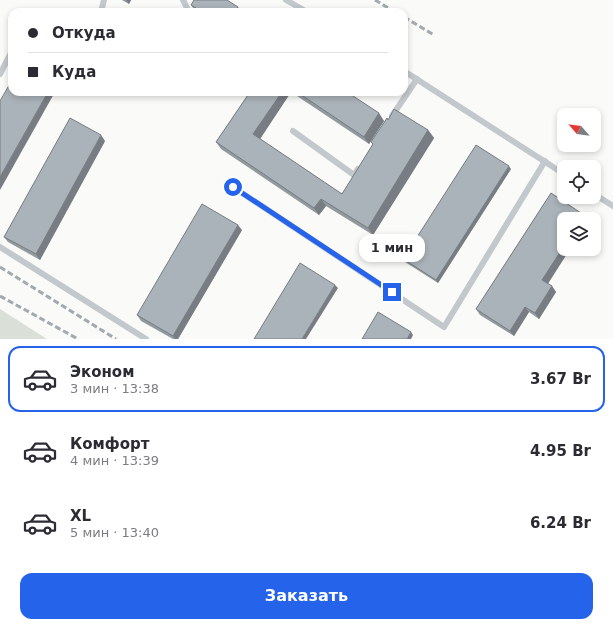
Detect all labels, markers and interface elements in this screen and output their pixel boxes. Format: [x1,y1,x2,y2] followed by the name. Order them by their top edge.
[52,24,116,42] text: Откуда
[52,63,96,81] text: Куда
[557,108,601,152] north arrow
[557,108,601,256] map controls
[557,160,601,204] button: locate
[224,178,242,196] route start
[557,212,601,256] button: layers
[359,234,425,262] callout: 1 мин
[371,240,413,255] text: 1 мин
[383,283,401,301] route end
[22,361,58,397] icon: car
[70,363,134,381] text: Эконом
[530,370,591,388] text: 3.67 Br
[70,381,159,396] text: 3 мин · 13:38
[22,433,58,469] icon: car
[70,435,149,453] text: Комфорт
[530,442,591,460] text: 4.95 Br
[70,453,159,468] text: 4 мин · 13:39
[22,505,58,541] icon: car
[70,507,91,525] text: XL
[530,514,591,532] text: 6.24 Br
[70,525,159,540] text: 5 мин · 13:40
[20,573,593,619] button: Заказать

